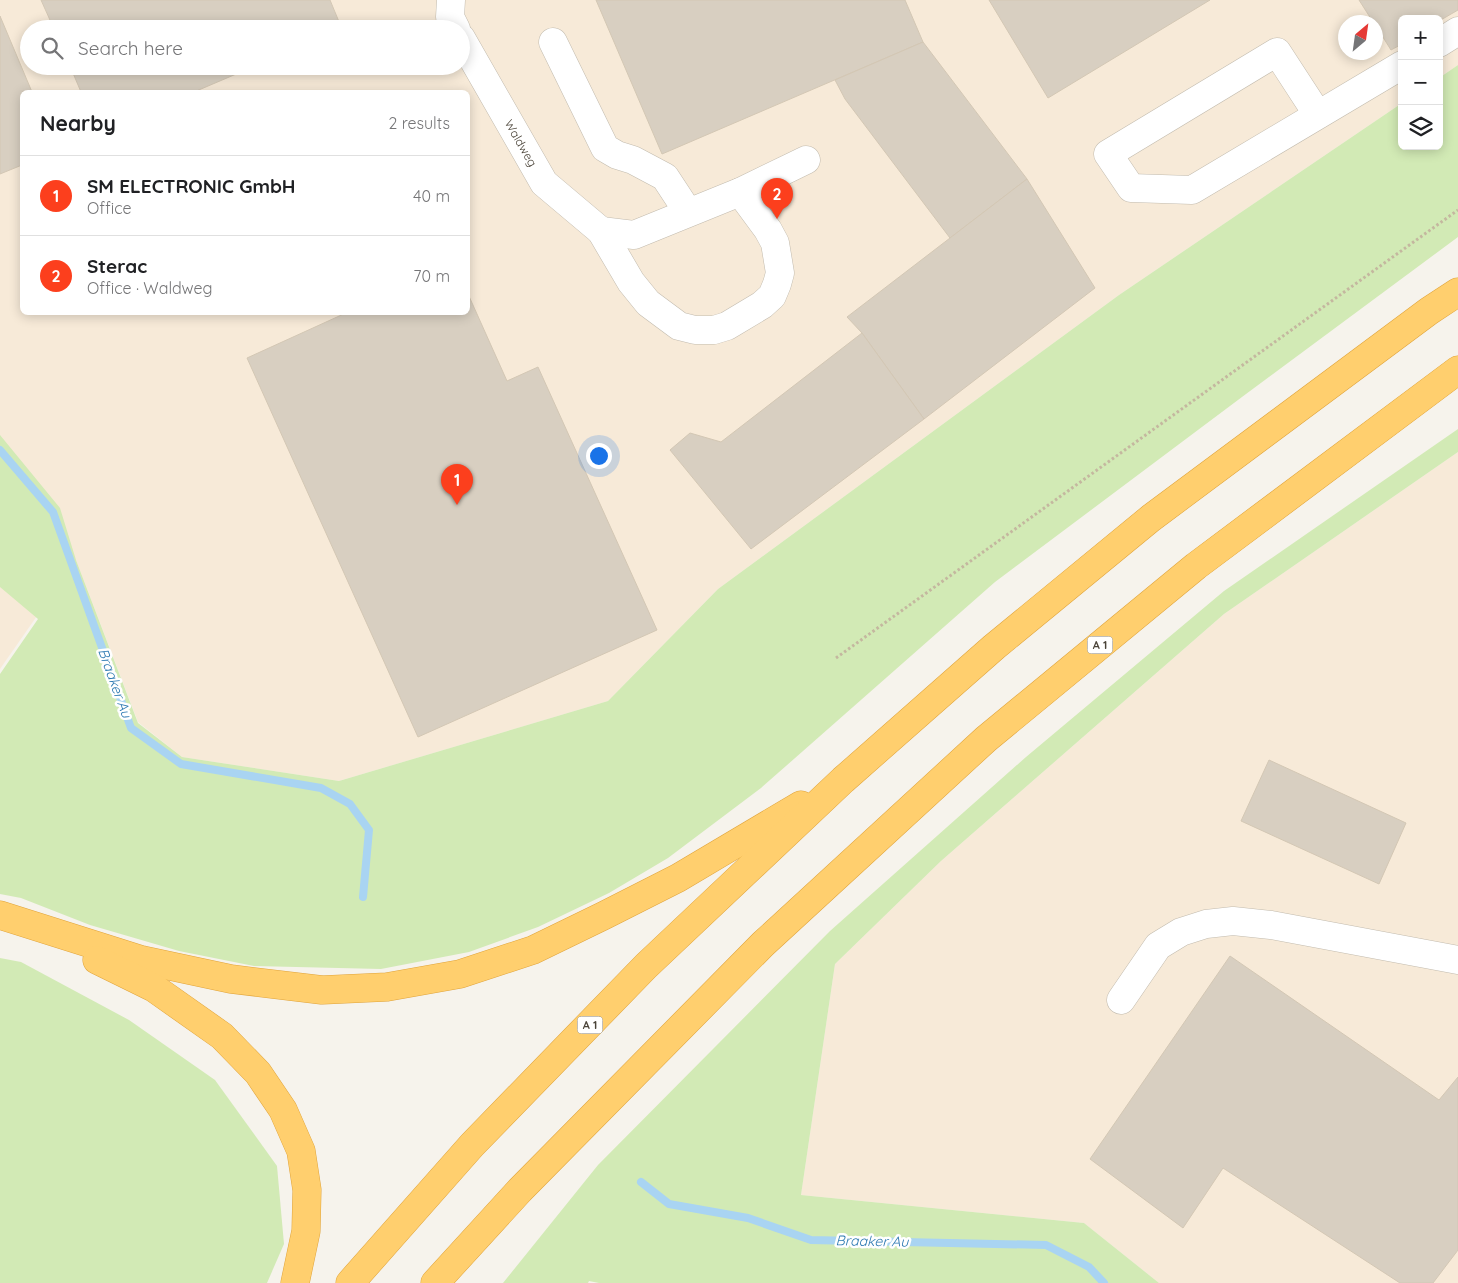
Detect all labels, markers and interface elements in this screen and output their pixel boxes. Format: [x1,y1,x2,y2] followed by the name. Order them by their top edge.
[1338,15,1383,60] north arrow
[1398,15,1443,150] map controls
[1398,15,1443,60] button: +
[20,20,470,75] search box
[38,34,66,62] icon: search
[78,36,183,60] text: Search here
[1398,60,1443,105] button: −
[1398,105,1443,150] button: layers
[40,110,116,136] text: Nearby
[388,113,450,133] text: 2 results
[502,117,540,169] street label: Waldweg
[87,174,296,198] text: SM ELECTRONIC GmbH
[761,178,793,219] pin: 2
[53,186,59,206] text: 1
[413,186,450,206] text: 40 m
[87,198,132,218] text: Office
[87,254,147,278] text: Sterac
[51,266,61,286] text: 2
[413,266,450,286] text: 70 m
[87,278,213,298] text: Office · Waldweg
[586,443,612,469] your location
[441,464,473,505] pin: 1
[1088,636,1112,654] road number: A 1
[94,646,136,721] water label: Braaker Au
[578,1016,602,1034] road number: A 1
[836,1231,909,1251] water label: Braaker Au

